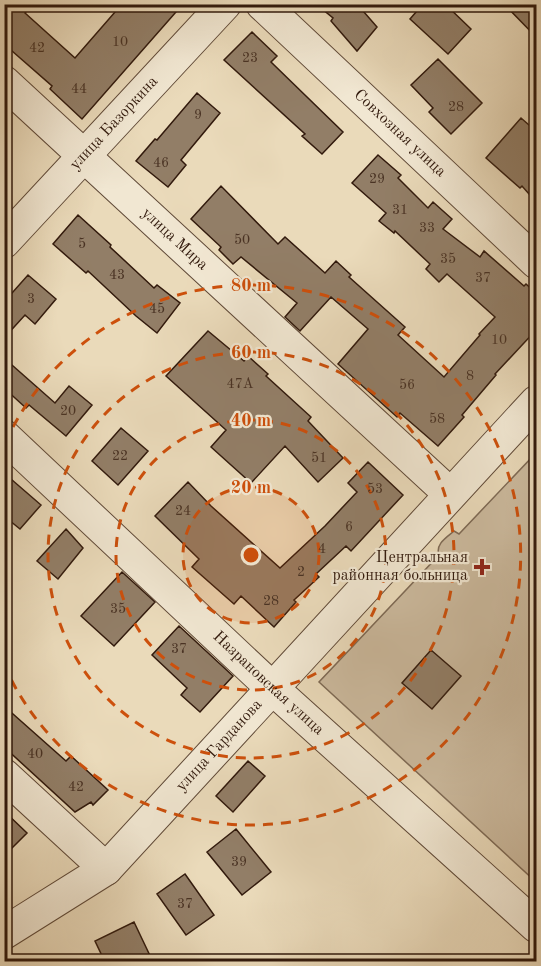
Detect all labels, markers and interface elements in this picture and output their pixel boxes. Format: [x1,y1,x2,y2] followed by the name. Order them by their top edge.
[112,35,128,49] house number: 10
[29,41,45,55] house number: 42
[242,51,258,65] house number: 23
[67,73,161,173] street label: улица Базоркина
[71,82,87,96] house number: 44
[351,87,449,180] street label: Совхозная улица
[448,100,464,114] house number: 28
[194,108,202,122] house number: 9
[153,156,169,170] house number: 46
[369,172,385,186] house number: 29
[392,203,408,217] house number: 31
[138,205,211,274] street label: улица Мира
[419,221,435,235] house number: 33
[234,233,250,247] house number: 50
[78,237,86,251] house number: 5
[440,252,456,266] house number: 35
[109,268,125,282] house number: 43
[475,271,491,285] house number: 37
[231,277,271,295] text: 80 m
[27,292,35,306] house number: 3
[149,302,165,316] house number: 45
[491,333,507,347] house number: 10
[231,344,271,362] text: 60 m
[466,369,474,383] house number: 8
[227,377,254,391] house number: 47А
[399,378,415,392] house number: 56
[60,404,76,418] house number: 20
[231,412,271,430] text: 40 m
[429,412,445,426] house number: 58
[112,449,128,463] house number: 22
[311,451,327,465] house number: 51
[231,479,271,497] text: 20 m
[367,482,383,496] house number: 53
[175,504,191,518] house number: 24
[345,520,353,534] house number: 6
[318,542,326,556] house number: 4
[241,545,261,565] centre of rings
[332,550,468,584] place label: Центральная районная больница
[473,558,491,576] marker: Центральная районная больница
[297,565,305,579] house number: 2
[263,594,279,608] house number: 28
[110,602,126,616] house number: 35
[209,629,327,739] street label: Назрановская улица
[171,642,187,656] house number: 37
[173,697,266,795] street label: улица Гарданова
[27,747,43,761] house number: 40
[68,780,84,794] house number: 42
[231,855,247,869] house number: 39
[177,897,193,911] house number: 37

